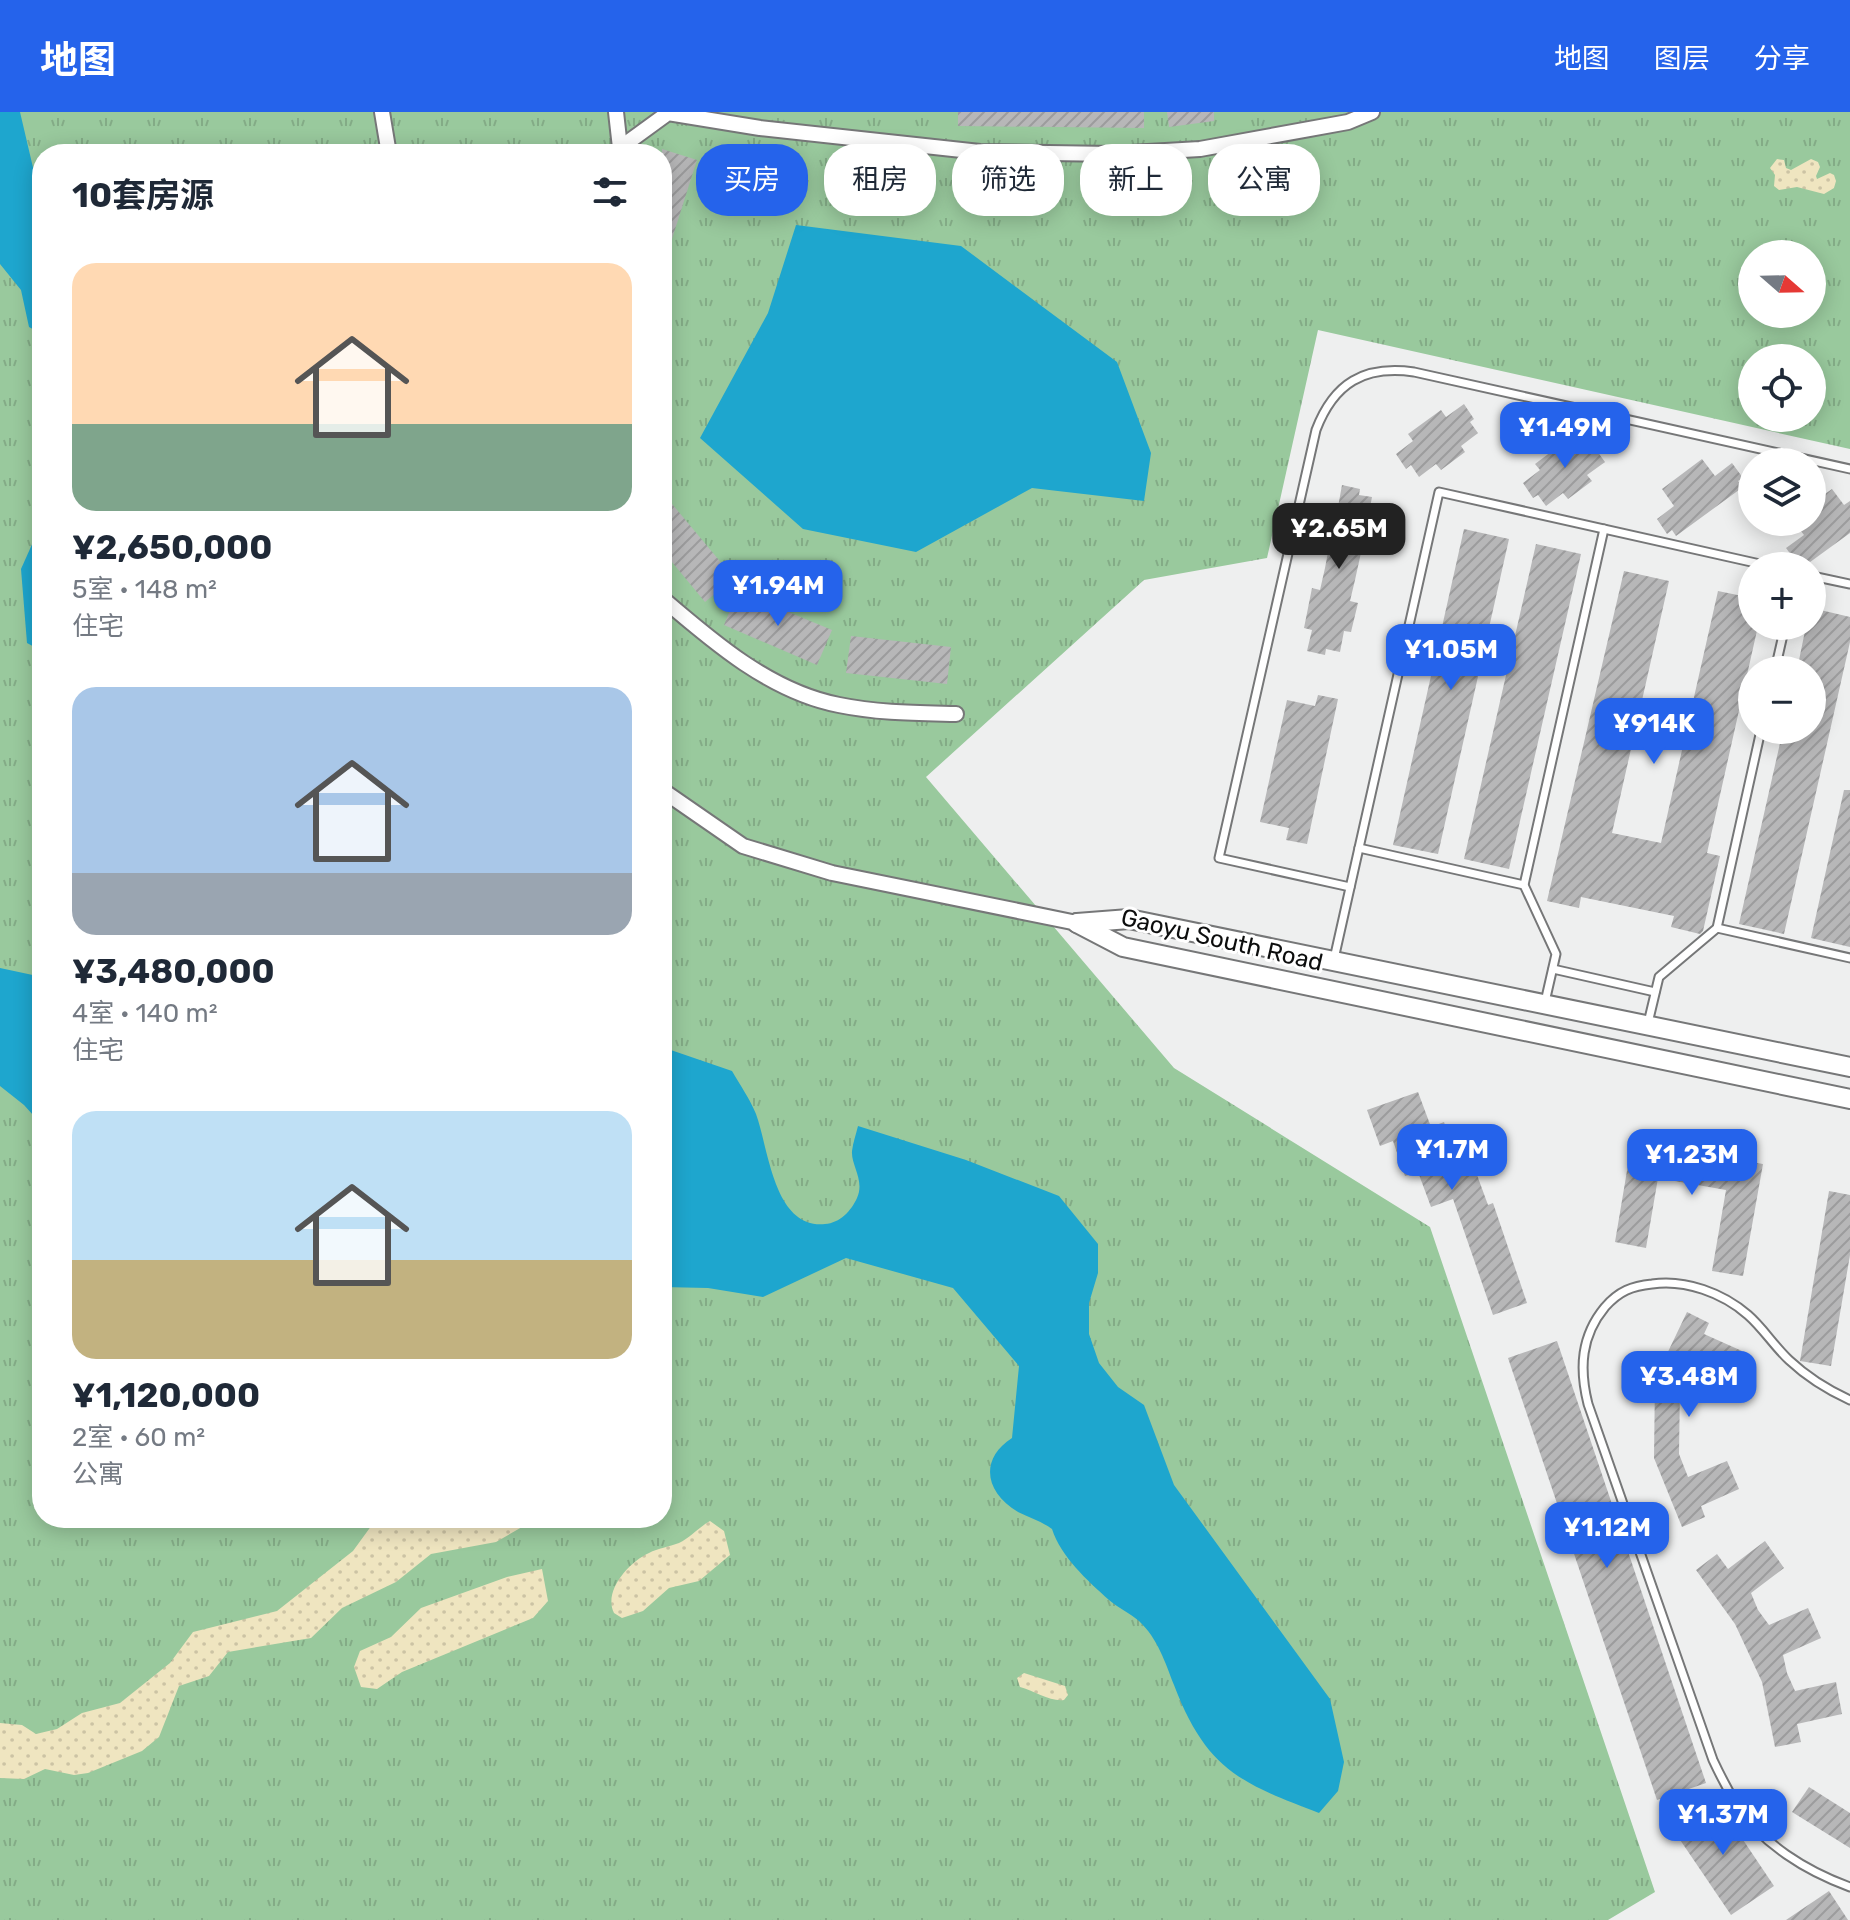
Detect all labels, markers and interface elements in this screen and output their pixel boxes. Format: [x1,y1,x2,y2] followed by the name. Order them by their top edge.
[40,37,116,83] text: 地图
[1554,42,1610,75] text: 地图
[1654,42,1710,75] text: 图层
[1754,42,1810,75] text: 分享
[696,144,808,216] chip: 买房
[824,144,936,216] chip: 租房
[952,144,1064,216] chip: 筛选
[1080,144,1192,216] chip: 新上
[1208,144,1320,216] chip: 公寓
[588,170,632,214] icon: filters
[72,175,214,216] text: 10套房源
[1738,240,1826,328] north arrow
[1738,240,1826,744] map controls
[280,315,424,459] icon: home
[1738,344,1826,432] button: locate
[1500,402,1630,470] pin: ¥1.49M
[1518,412,1612,443] text: ¥1.49M
[1738,448,1826,536] button: layers
[1274,503,1404,571] pin: ¥2.65M
[1290,513,1388,544] text: ¥2.65M
[72,527,272,568] text: ¥2,650,000
[1738,552,1826,640] button: +
[713,560,843,628] pin: ¥1.94M
[732,570,824,601] text: ¥1.94M
[72,574,217,605] text: 5室 · 148 m²
[72,611,124,642] text: 住宅
[1386,624,1516,692] pin: ¥1.05M
[1404,634,1498,665] text: ¥1.05M
[1738,656,1826,744] button: −
[1598,698,1710,766] pin: ¥914K
[1613,708,1695,739] text: ¥914K
[280,739,424,883] icon: home
[1118,903,1326,977] street label: Gaoyu South Road
[72,951,275,992] text: ¥3,480,000
[72,998,218,1029] text: 4室 · 140 m²
[72,1035,124,1066] text: 住宅
[1396,1124,1508,1192] pin: ¥1.7M
[1627,1129,1757,1197] pin: ¥1.23M
[1415,1134,1489,1165] text: ¥1.7M
[1645,1139,1739,1170] text: ¥1.23M
[280,1163,424,1307] icon: home
[1624,1351,1754,1419] pin: ¥3.48M
[1639,1361,1739,1392] text: ¥3.48M
[72,1375,260,1416] text: ¥1,120,000
[72,1422,205,1453] text: 2室 · 60 m²
[72,1459,124,1490] text: 公寓
[1542,1502,1672,1570] pin: ¥1.12M
[1563,1512,1651,1543] text: ¥1.12M
[1658,1789,1788,1857] pin: ¥1.37M
[1677,1799,1769,1830] text: ¥1.37M

